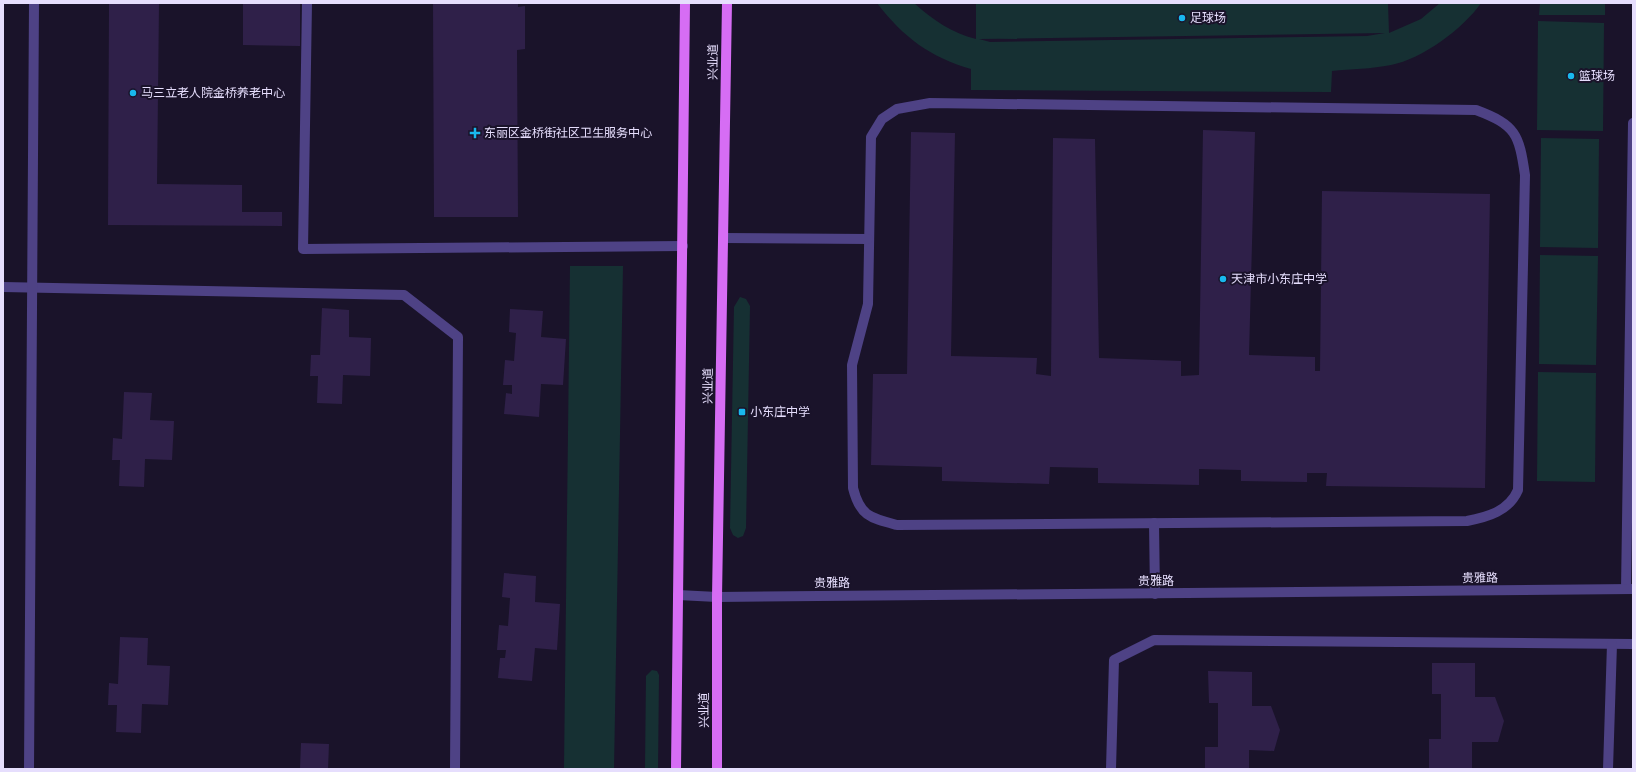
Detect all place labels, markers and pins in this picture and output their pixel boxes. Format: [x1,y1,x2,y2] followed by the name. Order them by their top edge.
[1190,10,1226,26] place label: 足球场
[1177,13,1187,23] marker: 足球场
[1579,68,1615,84] place label: 篮球场
[1566,71,1576,81] marker: 篮球场
[141,85,285,101] place label: 马三立老人院金桥养老中心
[128,88,138,98] marker: 马三立老人院金桥养老中心
[484,125,652,141] place label: 东丽区金桥街社区卫生服务中心
[469,127,481,139] marker: 东丽区金桥街社区卫生服务中心
[1231,271,1327,287] place label: 天津市小东庄中学
[1218,274,1228,284] marker: 天津市小东庄中学
[750,404,810,420] place label: 小东庄中学
[737,407,747,417] marker: 小东庄中学

